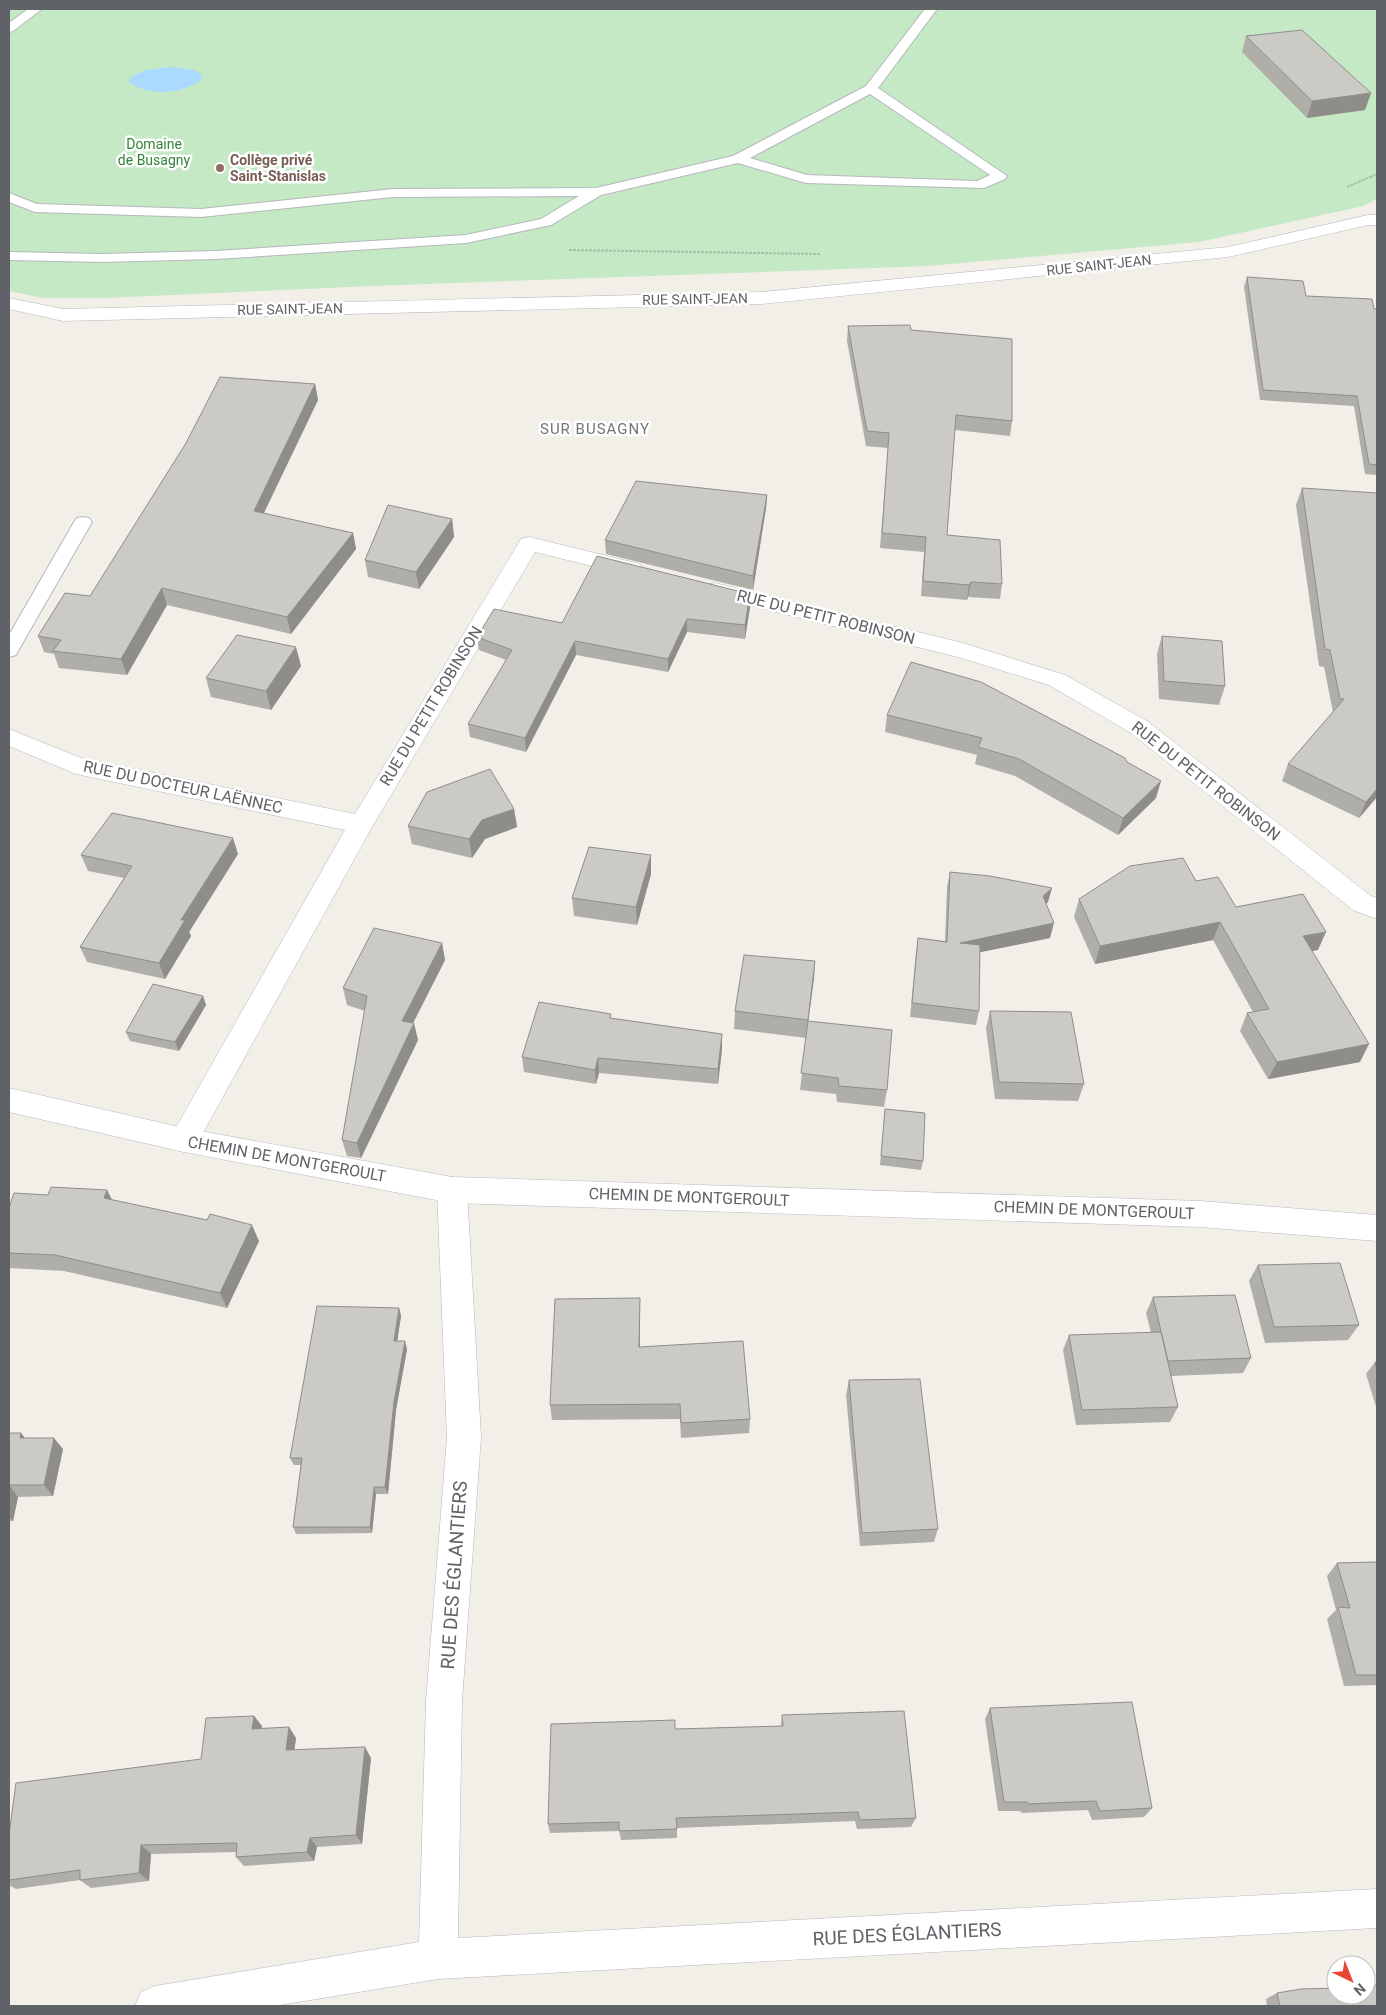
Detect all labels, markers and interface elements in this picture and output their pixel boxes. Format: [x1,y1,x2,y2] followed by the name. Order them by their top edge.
[118,136,191,168] park label: Domaine de Busagny
[230,152,326,184] place label: Collège privé Saint-Stanislas
[214,162,226,174] marker: Collège privé Saint-Stanislas
[1046,252,1152,278] street label: RUE SAINT-JEAN
[642,290,748,308] street label: RUE SAINT-JEAN
[237,300,343,318] street label: RUE SAINT-JEAN
[540,420,650,438] district label: SUR BUSAGNY
[735,586,917,648] street label: RUE DU PETIT ROBINSON
[376,623,486,789] street label: RUE DU PETIT ROBINSON
[1128,717,1284,845] street label: RUE DU PETIT ROBINSON
[82,757,284,817] street label: RUE DU DOCTEUR LAËNNEC
[186,1132,388,1186] street label: CHEMIN DE MONTGEROULT
[588,1184,790,1210] street label: CHEMIN DE MONTGEROULT
[993,1197,1195,1223] street label: CHEMIN DE MONTGEROULT
[436,1480,472,1670] street label: RUE DES ÉGLANTIERS
[812,1918,1002,1950] street label: RUE DES ÉGLANTIERS
[1326,1955,1376,2005] north arrow
[1351,1980,1369,1999] text: N

